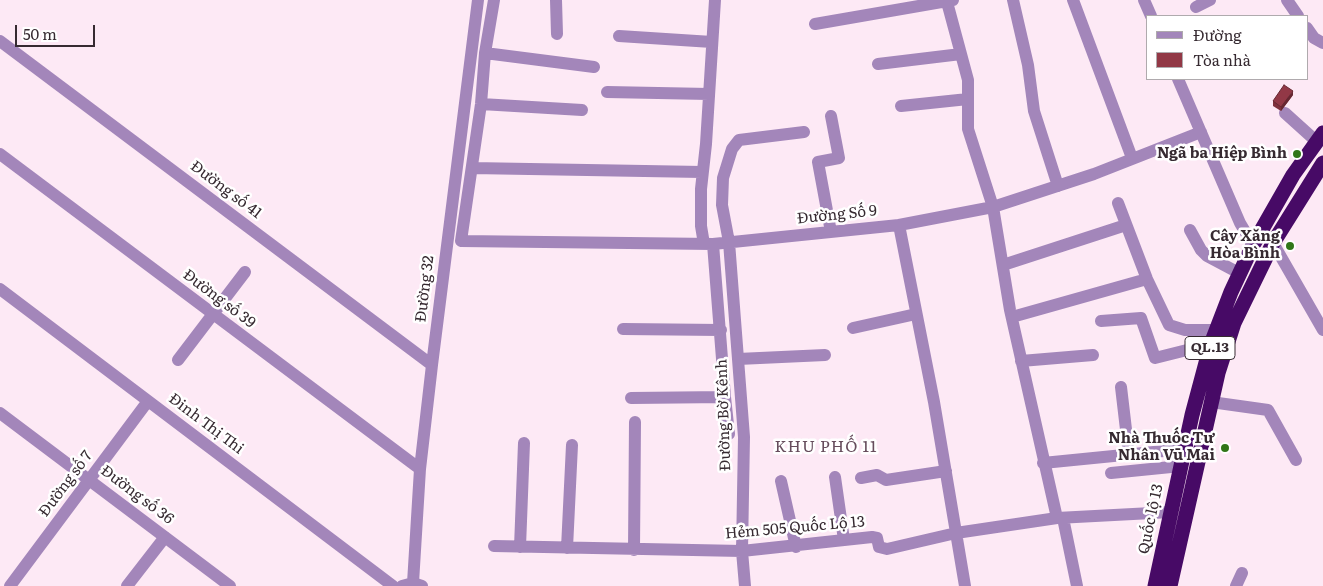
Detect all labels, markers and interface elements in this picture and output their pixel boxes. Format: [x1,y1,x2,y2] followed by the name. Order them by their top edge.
[18,15,98,47] scale bar
[1146,15,1308,80] legend
[23,22,57,45] text: 50 m
[1193,23,1242,46] text: Đường
[1193,48,1251,71] text: Tòa nhà
[1157,145,1287,163] place label: Ngã ba Hiệp Bình
[1291,148,1303,160] marker: Ngã ba Hiệp Bình
[187,157,265,223] street label: Đường số 41
[796,202,878,228] street label: Đường Số 9
[1210,228,1280,263] place label: Cây Xăng Hòa Bình
[1284,240,1296,252] marker: Cây Xăng Hòa Bình
[412,255,438,323] street label: Đường 32
[179,266,259,332] street label: Đường số 39
[1185,336,1235,359] road number: QL.13
[713,359,735,471] street label: Đường Bờ Kênh
[165,390,247,458] street label: Đinh Thị Thi
[1108,430,1215,465] place label: Nhà Thuốc Tư Nhân Vū Mai
[773,437,879,457] district label: KHU PHỐ 11
[1219,442,1231,454] marker: Nhà Thuốc Tư Nhân Vū Mai
[35,447,97,521] street label: Đường số 7
[97,462,177,528] street label: Đường số 36
[1135,482,1167,556] street label: Quốc lộ 13
[724,513,866,543] street label: Hẻm 505 Quốc Lộ 13

